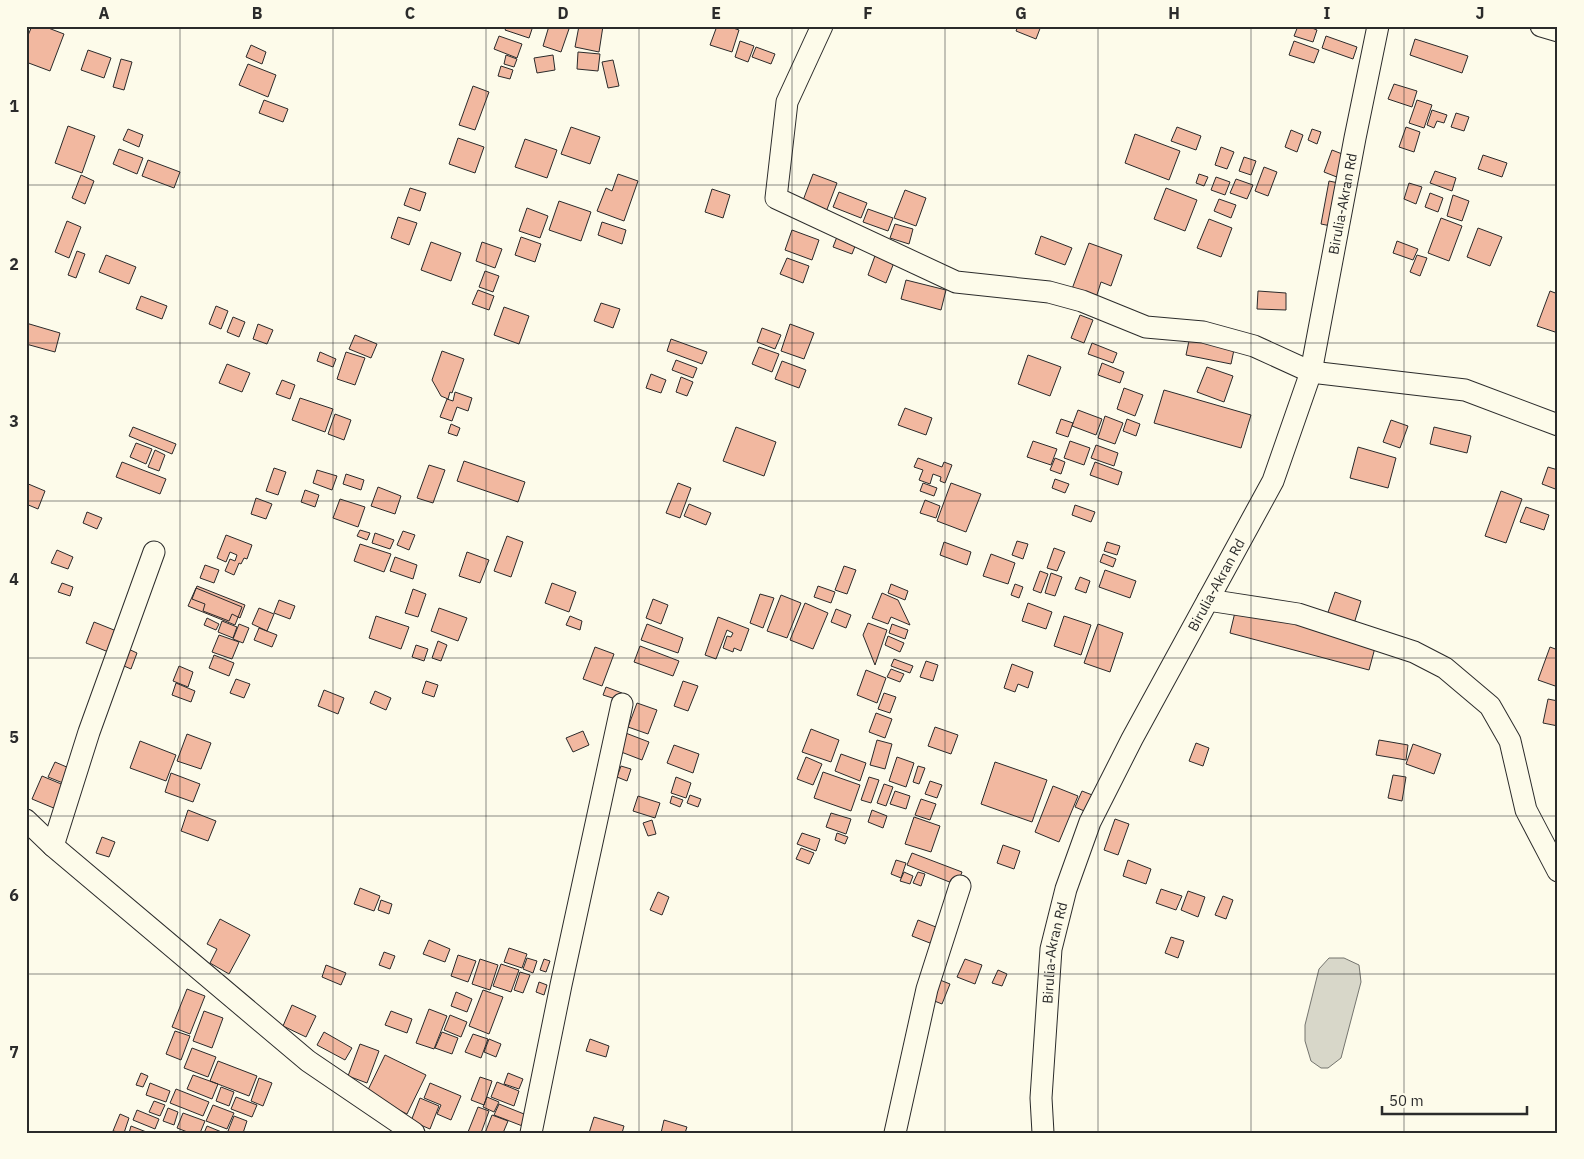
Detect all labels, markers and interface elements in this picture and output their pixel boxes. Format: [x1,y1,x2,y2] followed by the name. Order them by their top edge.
[99,3,110,23] text: A
[252,3,263,23] text: B
[405,3,415,23] text: C
[557,3,569,23] text: D
[711,3,721,23] text: E
[863,3,873,23] text: F
[1015,3,1027,23] text: G
[1168,3,1180,23] text: H
[1324,3,1331,23] text: I
[1476,3,1484,23] text: J
[9,96,19,116] text: 1
[1324,152,1361,256] street label: Birulia-Akran Rd
[9,254,19,274] text: 2
[9,411,19,431] text: 3
[1184,535,1249,634] street label: Birulia-Akran Rd
[9,569,19,589] text: 4
[9,727,19,747] text: 5
[9,885,19,905] text: 6
[1038,900,1071,1004] street label: Birulia-Akran Rd
[9,1042,19,1062] text: 7
[1382,1084,1526,1116] scale bar
[1389,1091,1424,1110] text: 50 m

